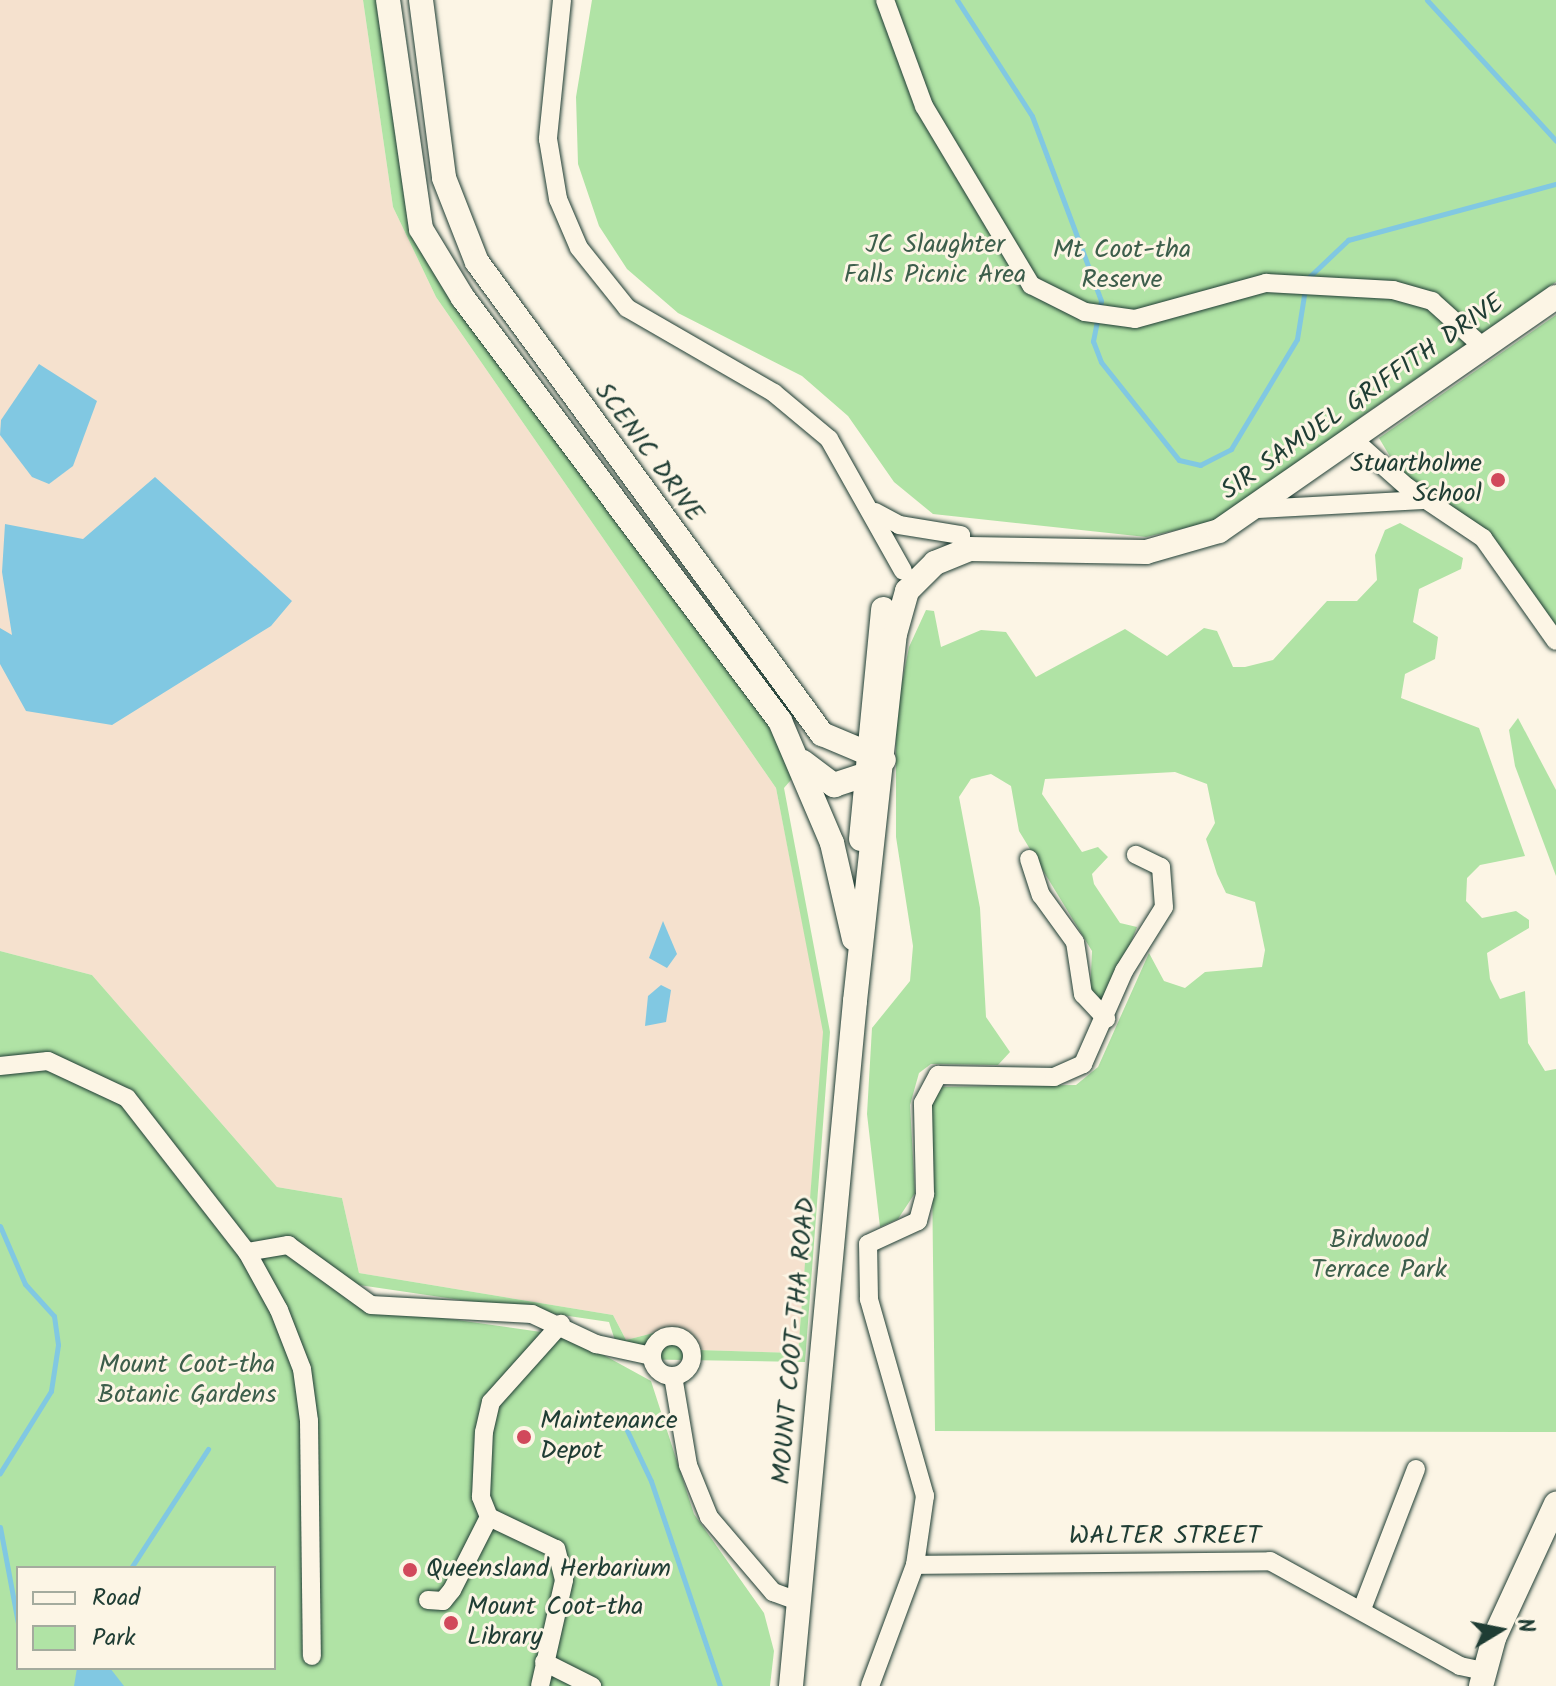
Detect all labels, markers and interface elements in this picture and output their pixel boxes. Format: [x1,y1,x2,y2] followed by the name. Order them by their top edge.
[844,230,1026,292] park label: JC Slaughter Falls Picnic Area
[1053,235,1191,296] park label: Mt Coot-tha Reserve
[1216,288,1510,508] street label: SIR SAMUEL GRIFFITH DRIVE
[587,377,709,529] street label: SCENIC DRIVE
[1350,449,1482,510] place label: Stuartholme School
[1489,471,1507,489] marker: Stuartholme School
[767,1196,823,1486] street label: MOUNT COOT-THA ROAD
[1311,1225,1447,1286] park label: Birdwood Terrace Park
[98,1350,276,1412] park label: Mount Coot-tha Botanic Gardens
[540,1406,678,1468] place label: Maintenance Depot
[515,1428,533,1446] marker: Maintenance Depot
[1069,1521,1261,1553] street label: WALTER STREET
[426,1554,671,1586] place label: Queensland Herbarium
[401,1561,419,1579] marker: Queensland Herbarium
[16,1566,276,1670] legend
[92,1579,140,1618] text: Road
[1460,1590,1540,1670] north arrow
[467,1592,643,1654] place label: Mount Coot-tha Library
[442,1614,460,1632] marker: Mount Coot-tha Library
[1506,1616,1543,1636] text: N
[92,1619,136,1658] text: Park

